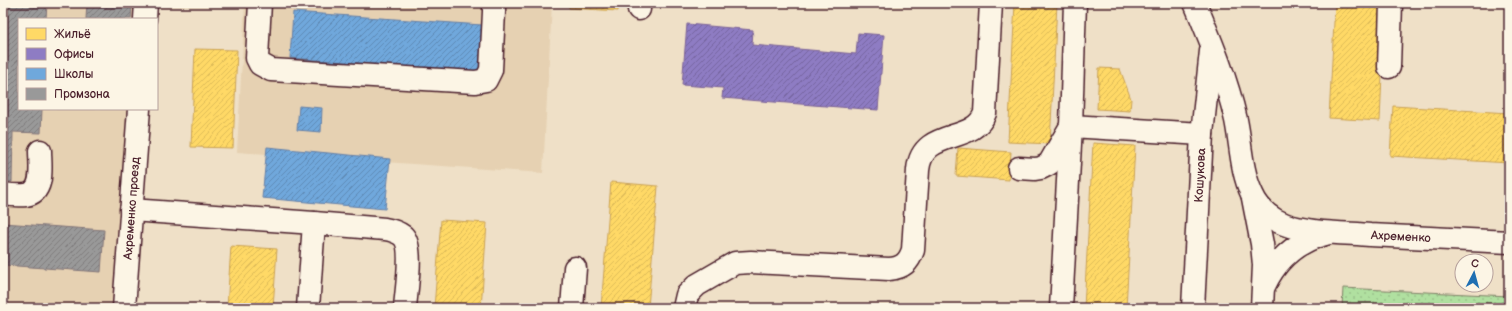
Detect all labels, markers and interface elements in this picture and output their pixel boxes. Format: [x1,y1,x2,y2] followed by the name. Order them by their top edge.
[18,18,158,110] legend
[54,27,91,42] text: Жильё
[54,47,94,62] text: Офисы
[54,67,93,82] text: Школы
[54,87,110,102] text: Промзона
[1191,147,1209,203] street label: Кошукова
[120,156,143,261] street label: Ахременко проезд
[1370,227,1431,246] street label: Ахременко
[1454,253,1494,293] north arrow
[1471,257,1480,270] text: С

